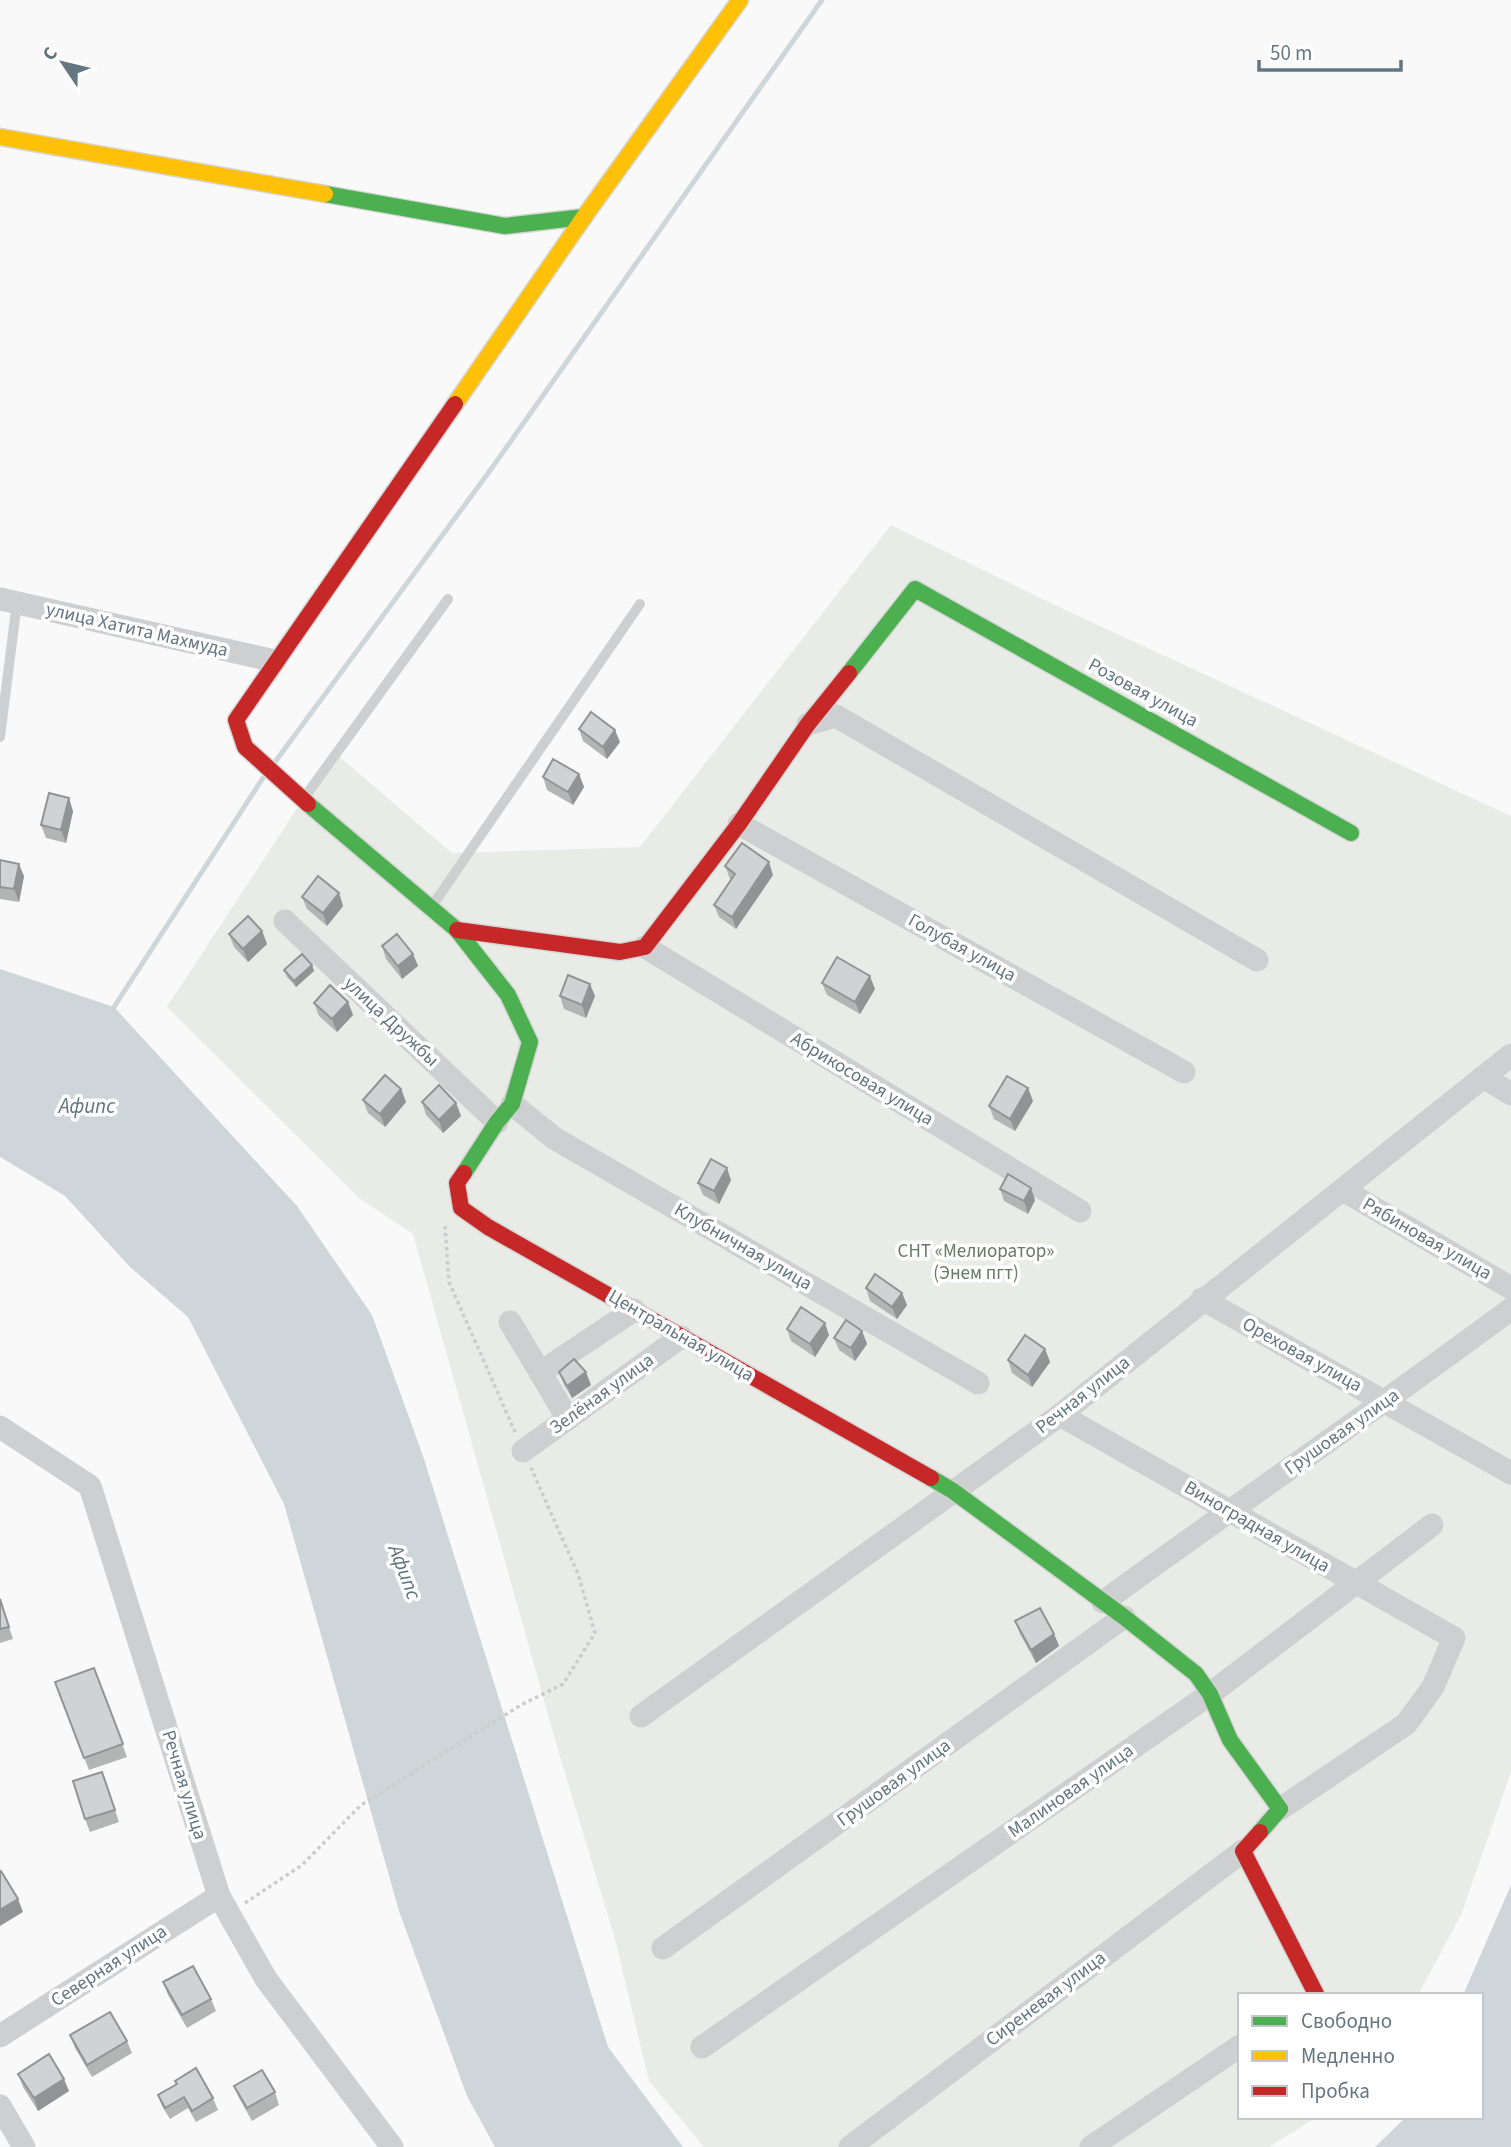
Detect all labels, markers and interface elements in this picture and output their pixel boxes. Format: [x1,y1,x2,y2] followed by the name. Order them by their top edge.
[28,28,98,98] north arrow
[1259,28,1401,72] scale bar
[1270,38,1312,68] text: 50 m
[36,42,65,66] text: С
[43,596,231,664] street label: улица Хатита Махмуда
[1083,652,1203,734] street label: Розовая улица
[903,907,1021,989] street label: Голубая улица
[337,971,445,1073] street label: улица Дружбы
[785,1026,939,1132] street label: Абрикосовая улица
[57,1091,116,1121] water label: Афипс
[1358,1191,1496,1287] street label: Рябиновая улица
[669,1196,817,1298] street label: Клубничная улица
[898,1238,1054,1287] park label: СНТ «Мелиоратор» (Энем пгт)
[603,1283,759,1389] street label: Центральная улица
[1237,1311,1367,1399] street label: Ореховая улица
[544,1347,660,1441] street label: Зелёная улица
[1030,1350,1136,1440] street label: Речная улица
[1279,1382,1405,1482] street label: Грушовая улица
[1179,1474,1335,1580] street label: Виноградная улица
[380,1538,429,1605] water label: Афипс
[155,1727,213,1843] street label: Речная улица
[832,1732,956,1834] street label: Грушовая улица
[1003,1738,1139,1844] street label: Малиновая улица
[46,1918,172,2014] street label: Северная улица
[980,1945,1112,2053] street label: Сиреневая улица
[1238,1993,1483,2119] legend
[1301,2006,1392,2036] text: Свободно
[1301,2041,1395,2071] text: Медленно
[1301,2076,1370,2106] text: Пробка

